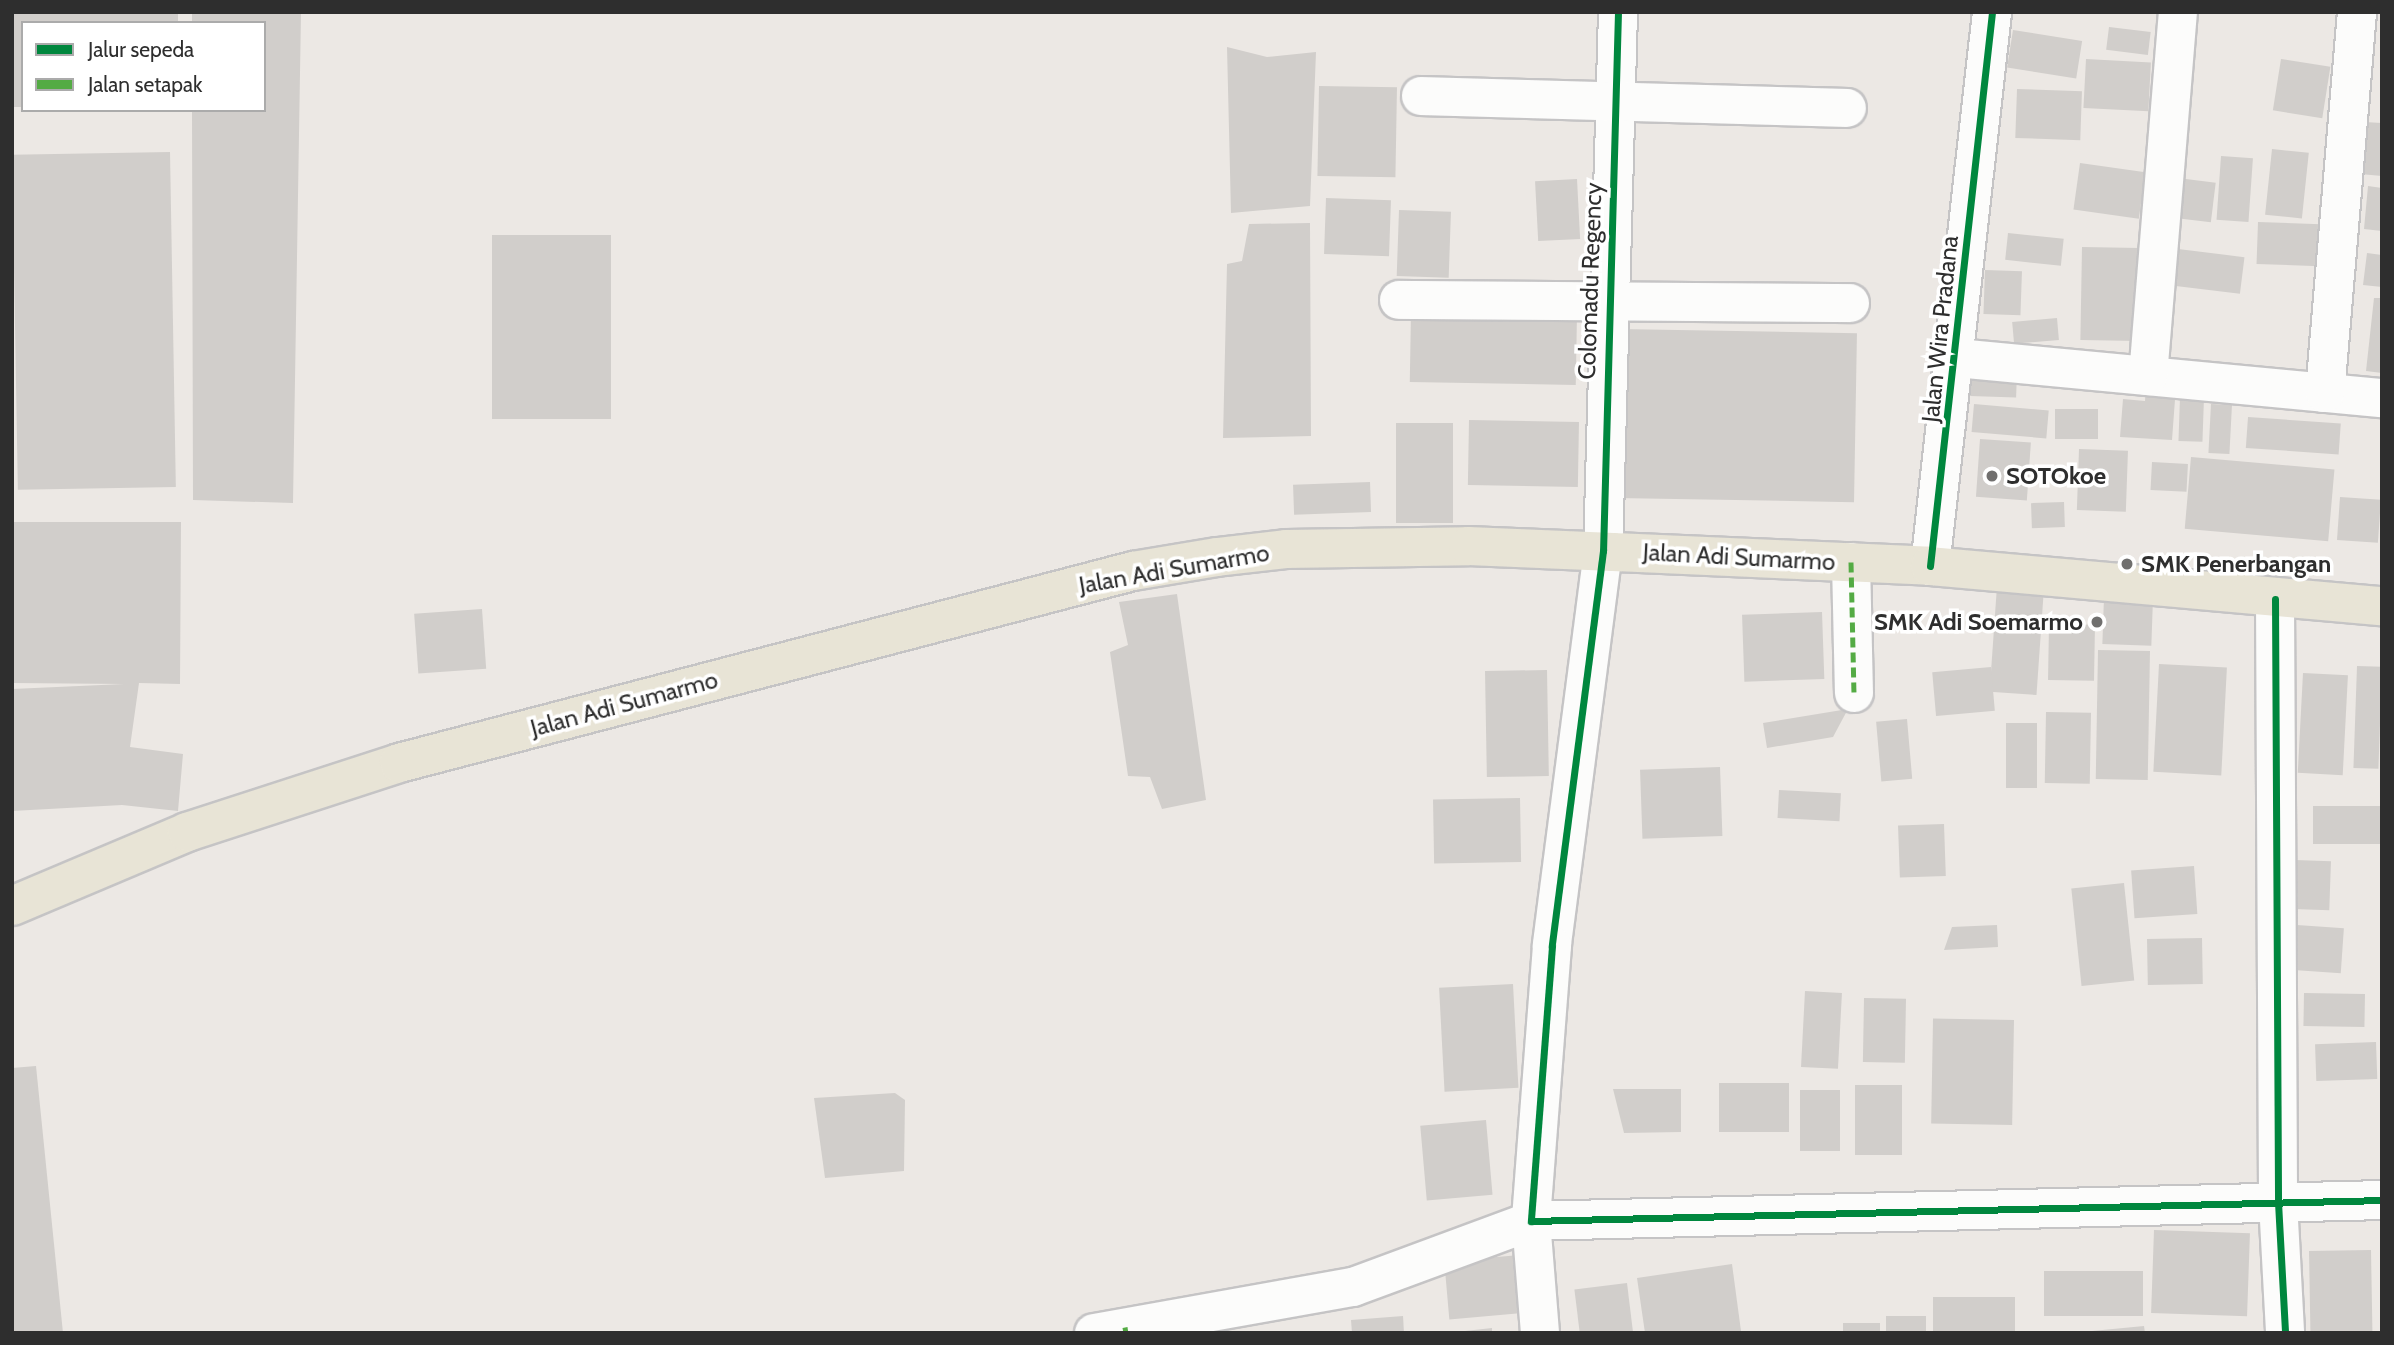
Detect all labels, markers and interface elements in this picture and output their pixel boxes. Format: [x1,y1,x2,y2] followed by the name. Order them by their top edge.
[21,21,266,112] legend
[88,37,194,62] text: Jalur sepeda
[88,72,203,97] text: Jalan setapak
[1572,182,1608,380] street label: Colomadu Regency
[1916,234,1964,424] street label: Jalan Wira Pradana
[2006,462,2106,490] place label: SOTOkoe
[1984,468,2000,484] marker: SOTOkoe
[1077,538,1271,600] street label: Jalan Adi Sumarmo
[1642,538,1836,576] street label: Jalan Adi Sumarmo
[2141,550,2331,578] place label: SMK Penerbangan
[2119,556,2135,572] marker: SMK Penerbangan
[1874,608,2083,636] place label: SMK Adi Soemarmo
[2089,614,2105,630] marker: SMK Adi Soemarmo
[527,665,721,743] street label: Jalan Adi Sumarmo

